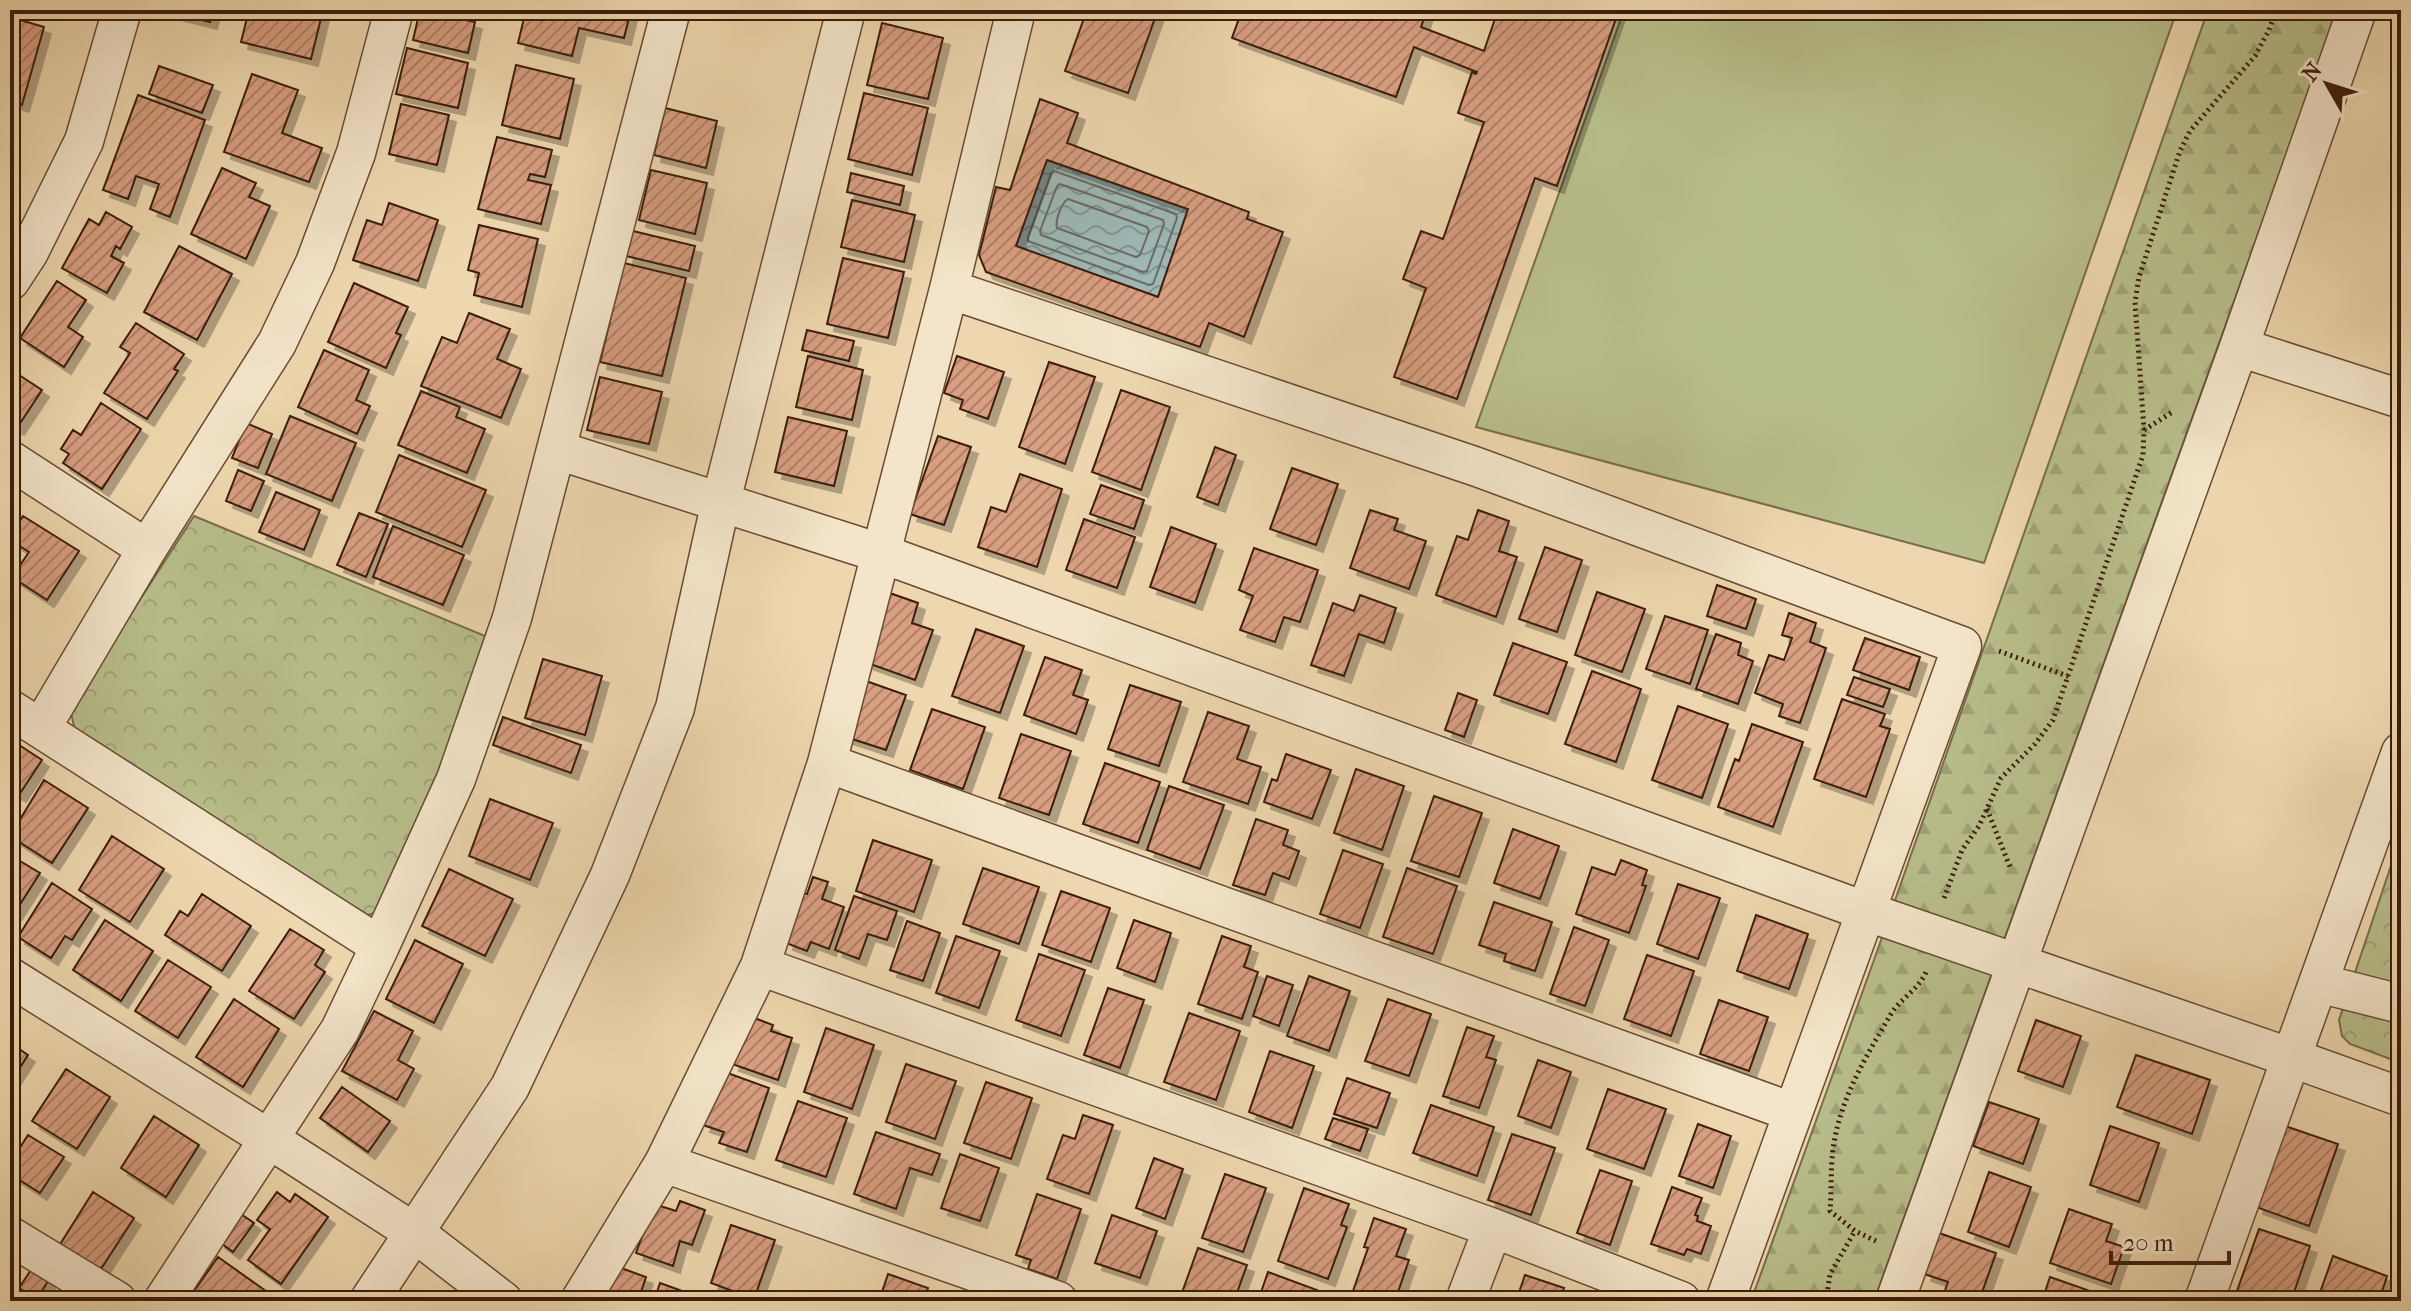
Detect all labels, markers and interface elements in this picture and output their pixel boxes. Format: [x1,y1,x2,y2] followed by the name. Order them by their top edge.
[2287,44,2367,124] north arrow
[2297,57,2328,87] text: N
[2111,1215,2229,1265] scale bar
[2123,1229,2174,1257] text: 20 m

